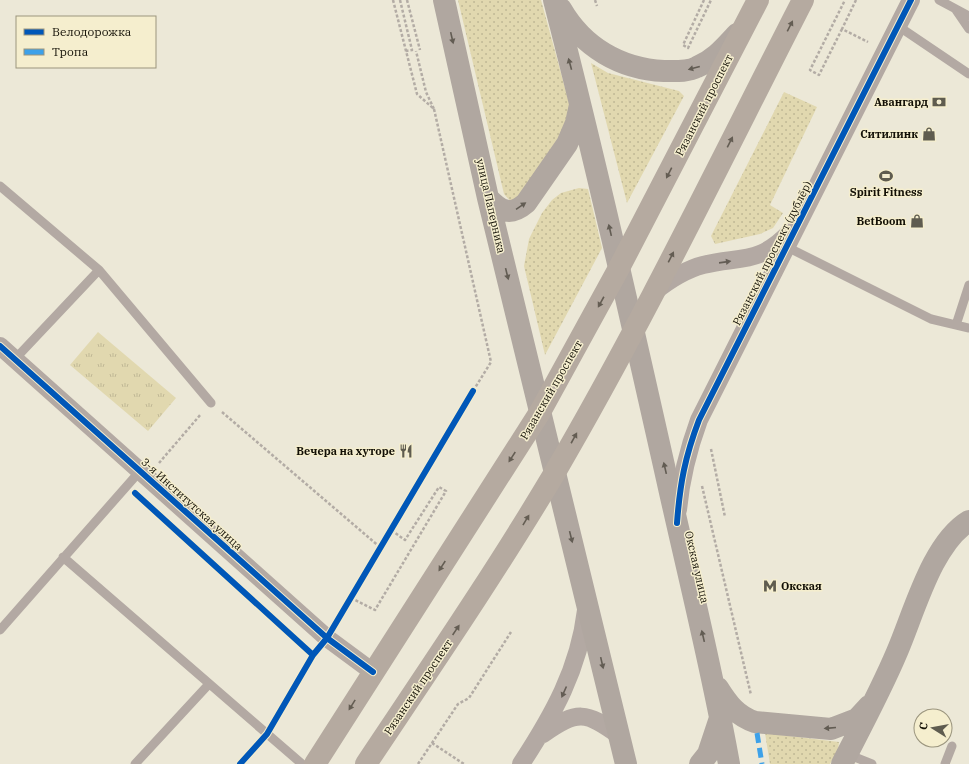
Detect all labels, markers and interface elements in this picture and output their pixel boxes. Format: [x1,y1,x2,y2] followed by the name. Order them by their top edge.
[16,16,156,68] legend
[787,20,793,32] one-way arrow
[52,24,132,39] text: Велодорожка
[450,32,456,44] one-way arrow
[52,44,89,59] text: Тропа
[672,52,736,158] street label: Рязанский проспект
[567,58,573,70] one-way arrow
[687,65,699,71] one-way arrow
[931,94,947,110] bank icon: Авангард
[874,95,928,109] place label: Авангард
[921,126,937,142] shop icon: Ситилинк
[860,127,918,141] place label: Ситилинк
[727,136,734,147] one-way arrow
[473,157,509,255] street label: улица Паперника
[665,167,672,179] one-way arrow
[878,168,894,184] sports icon: Spirit Fitness
[729,178,815,328] street label: Рязанский проспект (дублёр)
[850,185,923,199] place label: Spirit Fitness
[516,203,527,210] one-way arrow
[909,213,925,229] shop icon: BetBoom
[857,214,906,228] place label: BetBoom
[607,224,613,236] one-way arrow
[668,251,674,263] one-way arrow
[719,259,731,265] one-way arrow
[504,268,510,280] one-way arrow
[597,296,604,308] one-way arrow
[517,338,585,442] street label: Рязанский проспект
[570,432,577,444] one-way arrow
[398,443,414,459] restaurant icon: Вечера на хуторе
[296,444,395,458] place label: Вечера на хуторе
[508,451,515,463] one-way arrow
[138,455,246,553] street label: 3-я Институтская улица
[661,462,667,475] one-way arrow
[522,514,529,526] one-way arrow
[682,530,712,604] street label: Окская улица
[569,531,575,543] one-way arrow
[438,561,445,572] one-way arrow
[762,578,778,594] metro station icon: Окская
[781,579,822,593] place label: Окская
[452,625,460,635] one-way arrow
[699,630,705,642] one-way arrow
[381,636,455,737] street label: Рязанский проспект
[600,657,606,669] one-way arrow
[560,687,566,699] one-way arrow
[349,699,356,711] one-way arrow
[913,708,953,748] north arrow
[916,721,931,731] text: С
[824,724,836,731] one-way arrow

